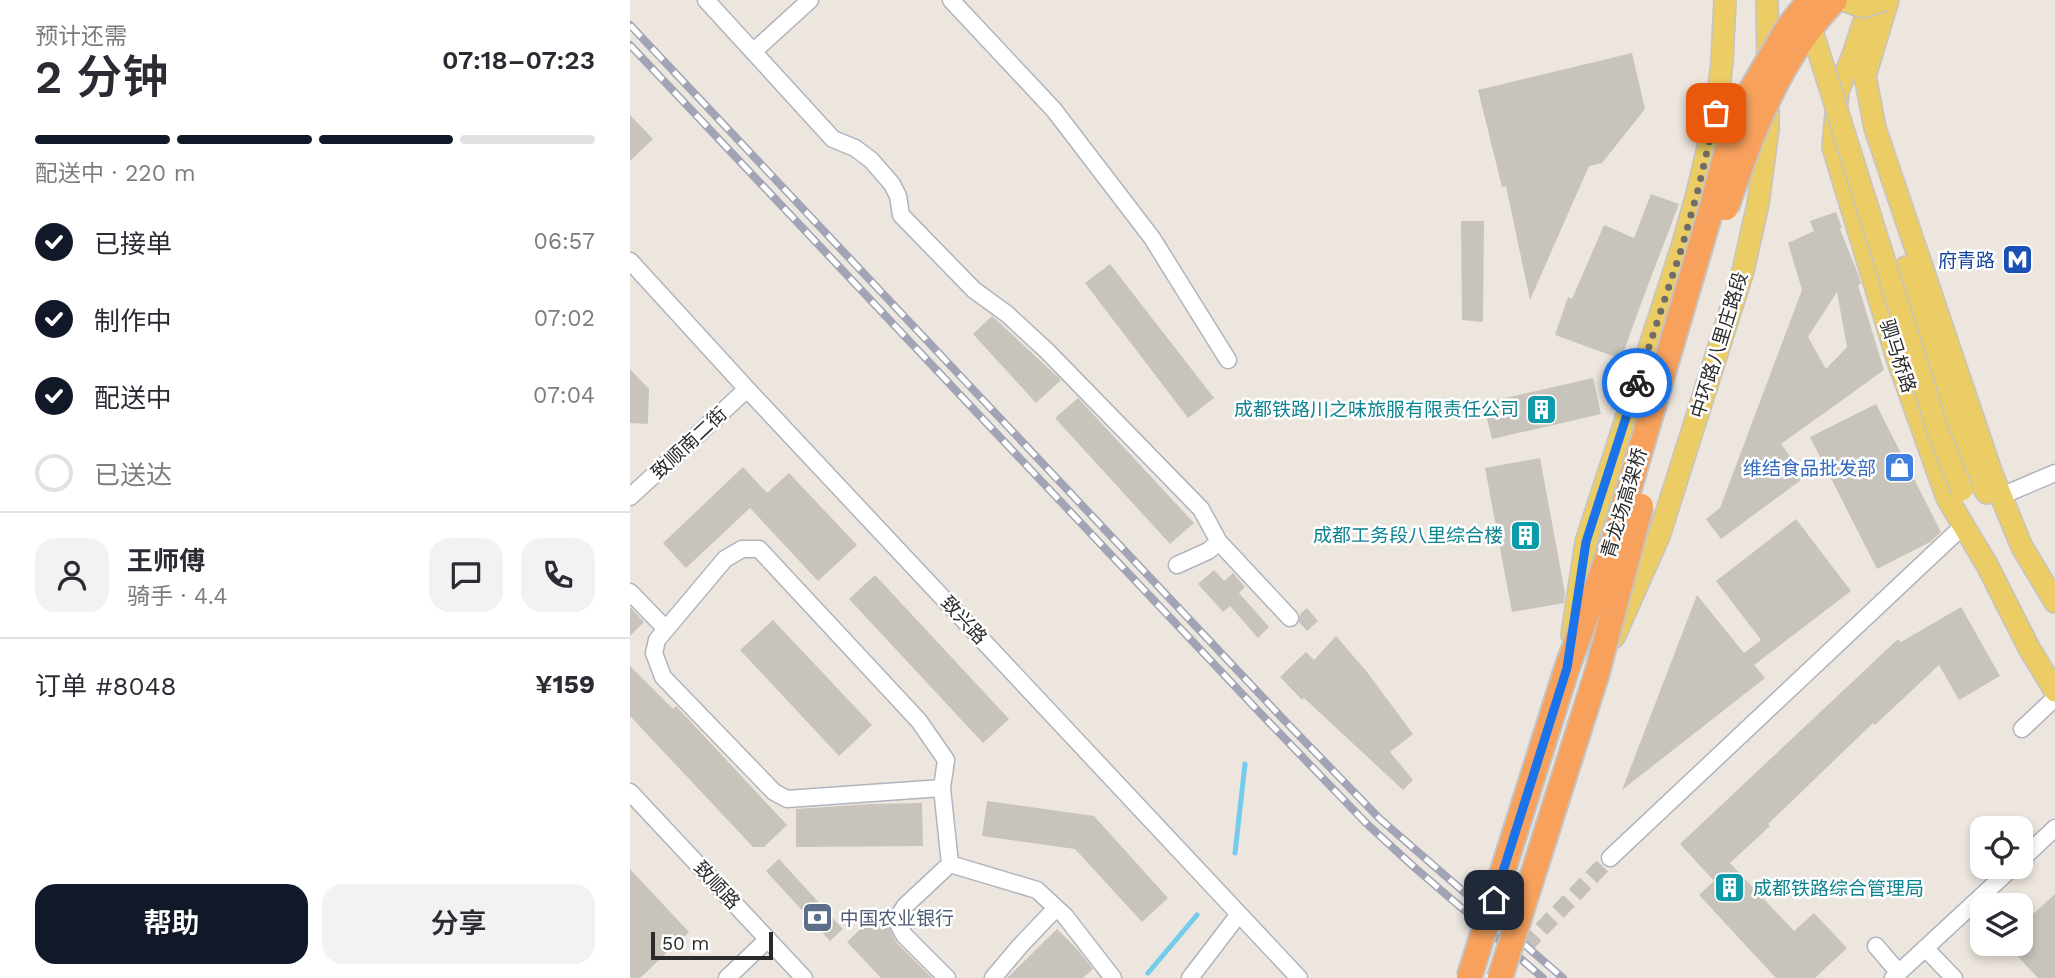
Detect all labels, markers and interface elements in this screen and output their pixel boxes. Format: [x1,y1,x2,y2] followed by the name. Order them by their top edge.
[35,23,127,50] text: 预计还需
[442,45,595,75] text: 07:18–07:23
[35,50,168,104] text: 2 分钟
[1686,83,1746,143] pin
[1697,94,1735,132] icon: bag
[35,160,196,187] text: 配送中 · 220 m
[35,223,73,261] icon: check
[534,228,595,255] text: 06:57
[94,229,172,259] text: 已接单
[2001,243,2035,277] metro station icon: 府青路
[1938,249,1995,272] place label: 府青路
[1686,269,1752,421] street label: 中环路八里庄路段
[35,300,73,338] icon: check
[534,305,595,332] text: 07:02
[94,306,172,336] text: 制作中
[1875,316,1921,396] street label: 驷马桥路
[1602,348,1672,418] courier
[1618,364,1656,402] icon: bike
[35,377,73,415] icon: check
[533,382,595,409] text: 07:04
[94,383,172,413] text: 配送中
[1525,392,1559,426] building icon: 成都铁路川之味旅服有限责任公司
[1234,398,1519,421] place label: 成都铁路川之味旅服有限责任公司
[646,402,732,484] street label: 致顺南二街
[1596,445,1652,561] street label: 青龙场高架桥
[1882,451,1916,485] shop icon: 维结食品批发部
[1743,457,1876,480] place label: 维结食品批发部
[94,460,172,490] text: 已送达
[1509,518,1543,552] building icon: 成都工务段八里综合楼
[1313,524,1503,547] place label: 成都工务段八里综合楼
[35,538,109,612] button: person
[429,538,503,612] button: chat
[521,538,595,612] button: phone
[127,546,205,576] text: 王师傅
[127,583,228,610] text: 骑手 · 4.4
[936,591,992,649] street label: 致兴路
[535,669,595,699] text: ¥159
[35,671,177,701] text: 订单 #8048
[1970,816,2033,956] map controls
[1970,816,2033,879] button: locate
[689,856,745,914] street label: 致顺路
[1464,870,1524,930] pin
[1713,871,1747,905] building icon: 成都铁路综合管理局
[1753,877,1924,900] place label: 成都铁路综合管理局
[1475,881,1513,919] icon: home
[35,884,308,964] button: 帮助
[322,884,595,964] button: 分享
[1970,893,2033,956] button: layers
[800,901,834,935] bank icon: 中国农业银行
[840,907,954,930] place label: 中国农业银行
[651,929,774,961] scale bar
[662,932,709,955] text: 50 m

